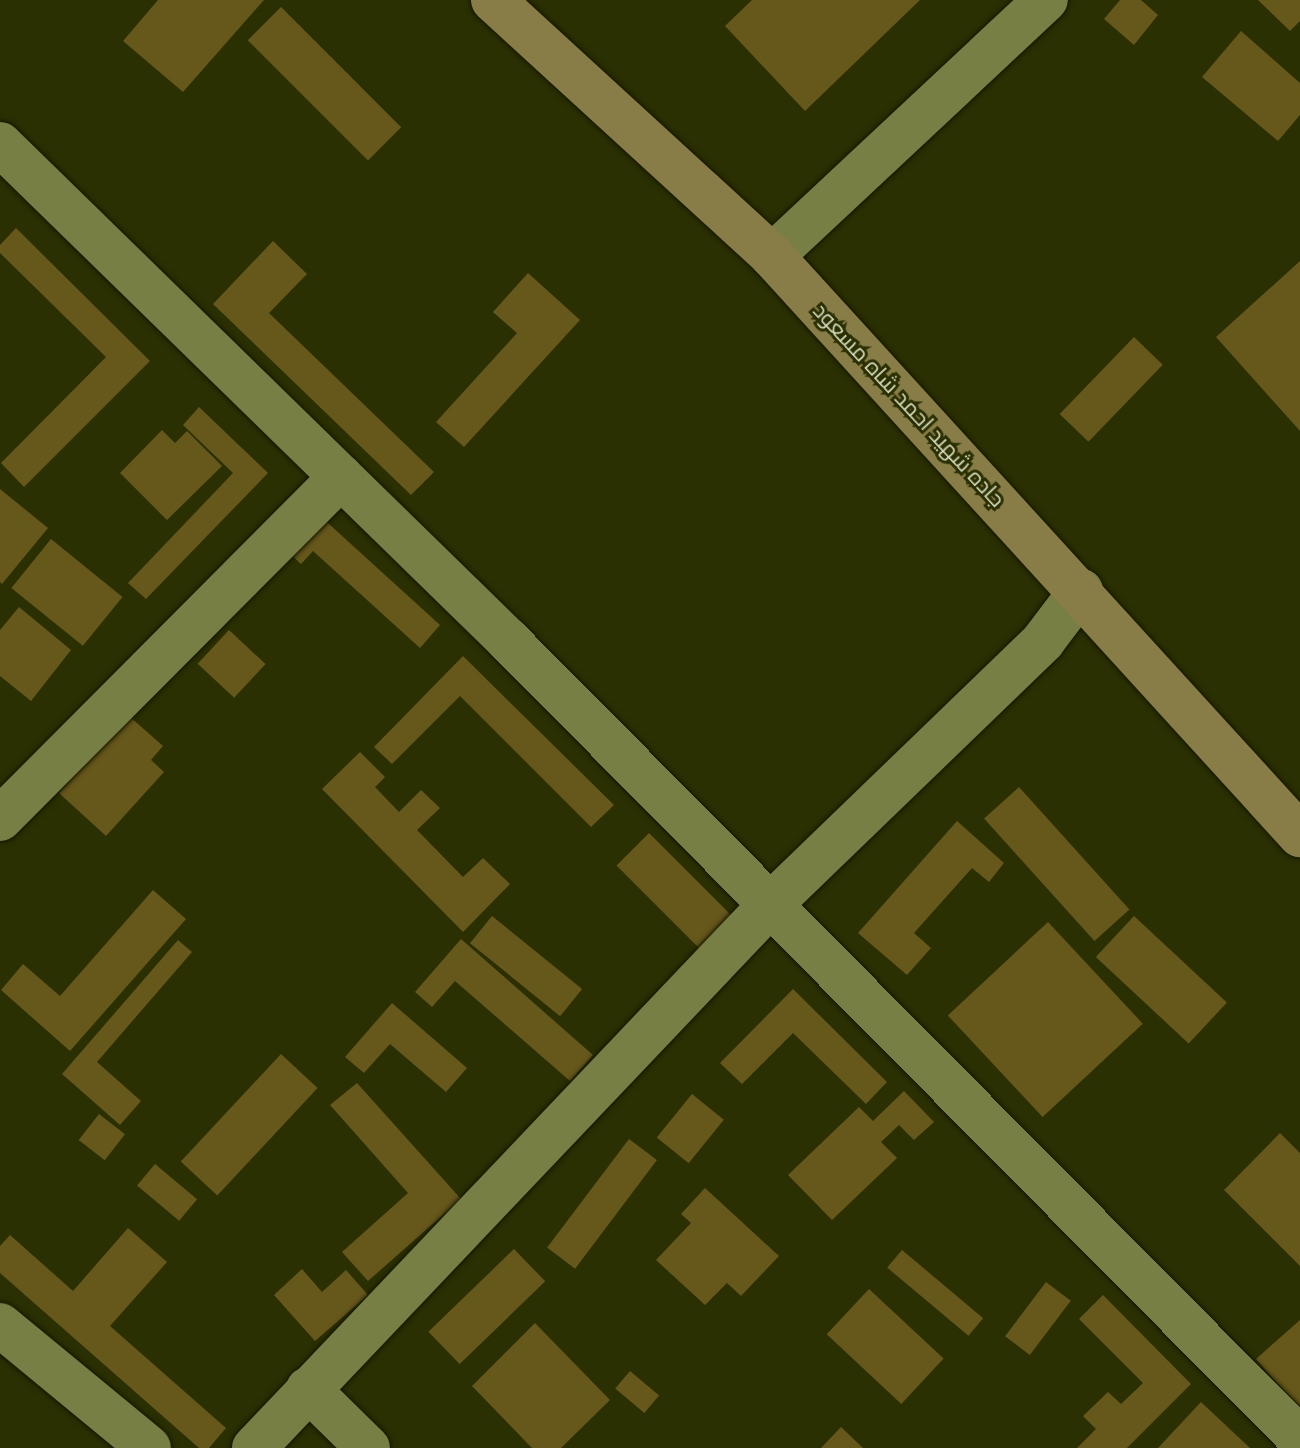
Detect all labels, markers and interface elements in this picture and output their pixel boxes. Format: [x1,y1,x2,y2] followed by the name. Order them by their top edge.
[808,298,1010,512] street label: جاده شهيد احمد شاه مسعود

